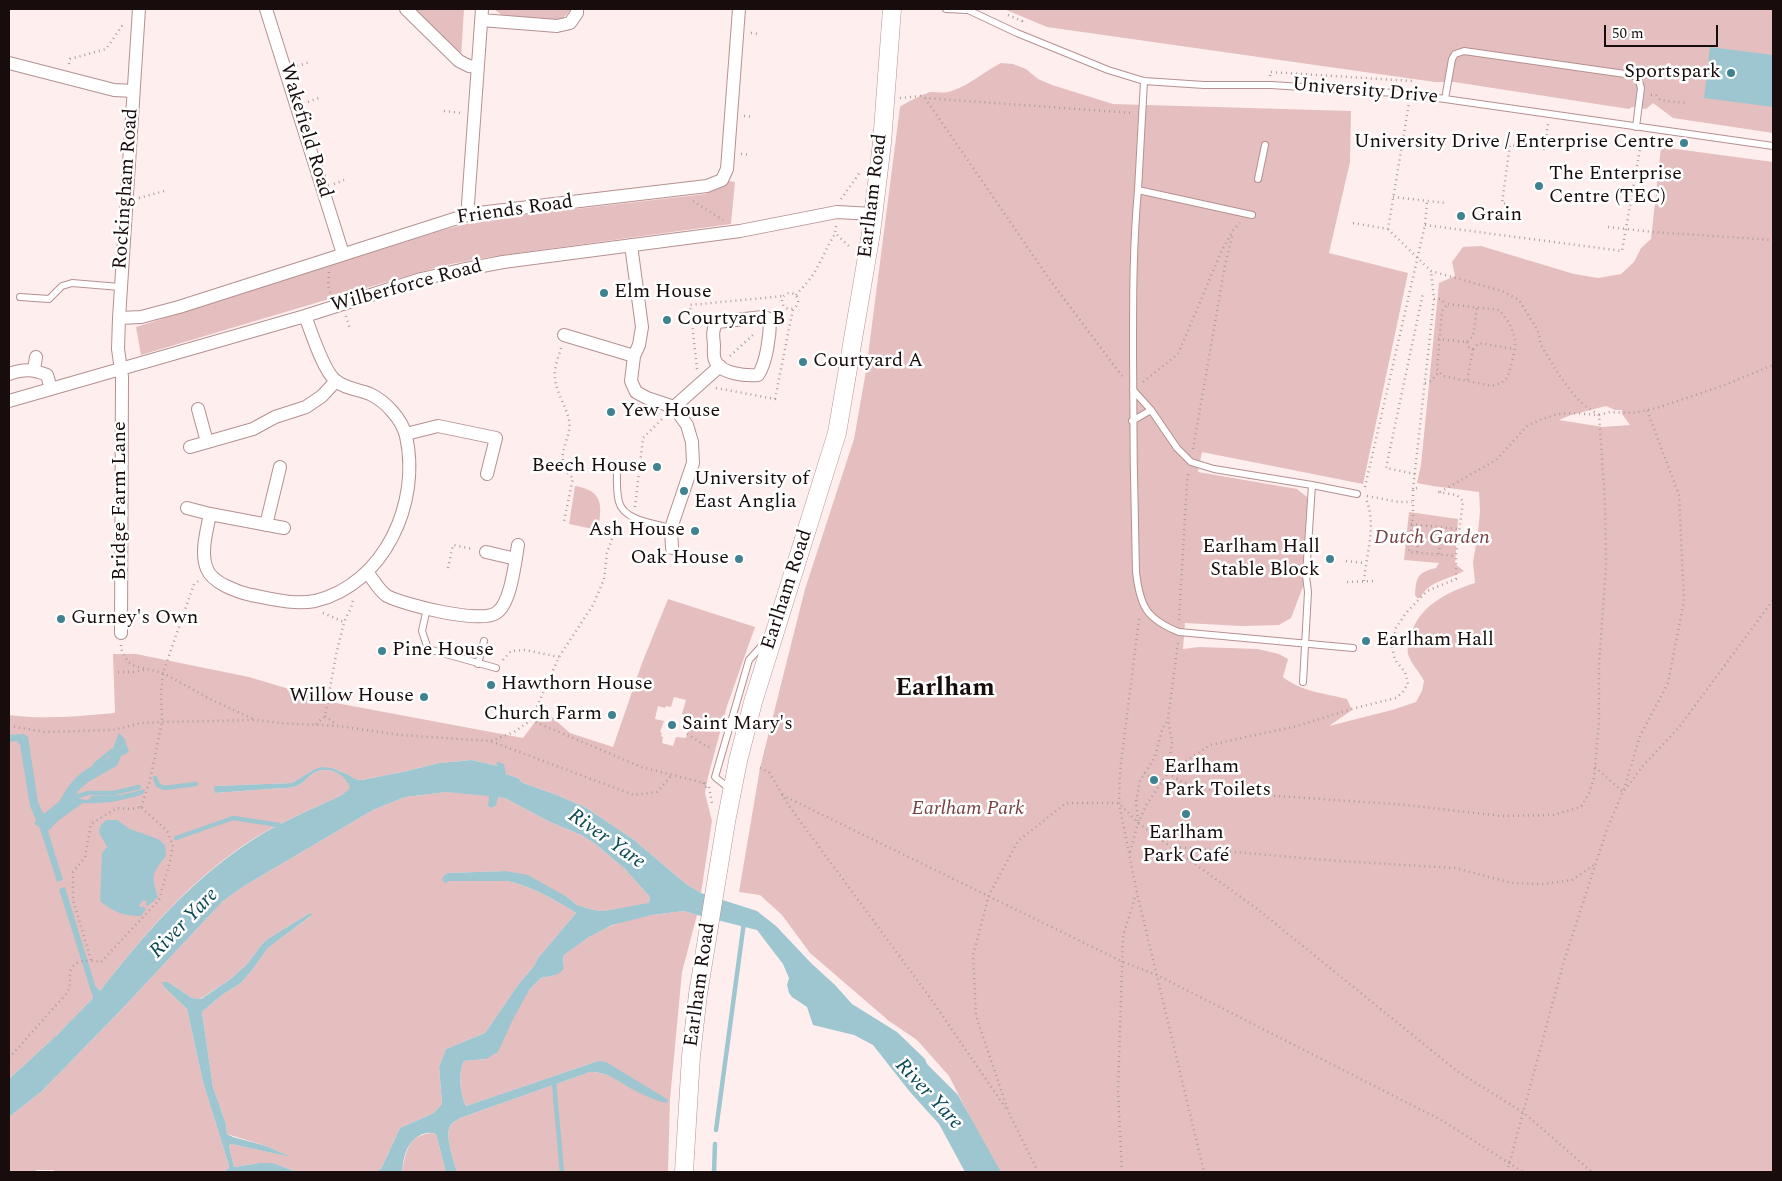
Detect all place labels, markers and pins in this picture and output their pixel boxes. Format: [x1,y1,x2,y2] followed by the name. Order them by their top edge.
[1624,61,1721,85] place label: Sportspark
[1725,67,1737,79] marker: Sportspark
[1354,131,1674,155] place label: University Drive / Enterprise Centre
[1678,137,1690,149] marker: University Drive / Enterprise Centre
[1549,163,1682,210] place label: The Enterprise Centre (TEC)
[1533,180,1545,192] marker: The Enterprise Centre (TEC)
[1471,204,1522,228] place label: Grain
[1455,210,1467,222] marker: Grain
[614,281,712,305] place label: Elm House
[598,287,610,299] marker: Elm House
[677,308,785,332] place label: Courtyard B
[661,314,673,326] marker: Courtyard B
[813,350,923,374] place label: Courtyard A
[797,356,809,368] marker: Courtyard A
[621,400,720,424] place label: Yew House
[605,406,617,418] marker: Yew House
[532,455,647,479] place label: Beech House
[651,461,663,473] marker: Beech House
[694,468,809,515] place label: University of East Anglia
[678,485,690,497] marker: University of East Anglia
[588,519,685,543] place label: Ash House
[689,525,701,537] marker: Ash House
[1202,536,1320,583] place label: Earlham Hall Stable Block
[630,547,729,571] place label: Oak House
[733,553,745,565] marker: Oak House
[1324,553,1336,565] marker: Earlham Hall Stable Block
[71,607,198,631] place label: Gurney's Own
[55,613,67,625] marker: Gurney's Own
[1376,629,1494,653] place label: Earlham Hall
[1360,635,1372,647] marker: Earlham Hall
[392,639,494,663] place label: Pine House
[376,645,388,657] marker: Pine House
[501,673,653,697] place label: Hawthorn House
[485,679,497,691] marker: Hawthorn House
[289,685,414,709] place label: Willow House
[418,691,430,703] marker: Willow House
[484,703,602,727] place label: Church Farm
[606,709,618,721] marker: Church Farm
[682,713,793,737] place label: Saint Mary's
[666,719,678,731] marker: Saint Mary's
[1164,756,1271,803] place label: Earlham Park Toilets
[1148,774,1160,786] marker: Earlham Park Toilets
[1180,808,1192,820] marker: Earlham Park Café
[1143,822,1229,869] place label: Earlham Park Café

